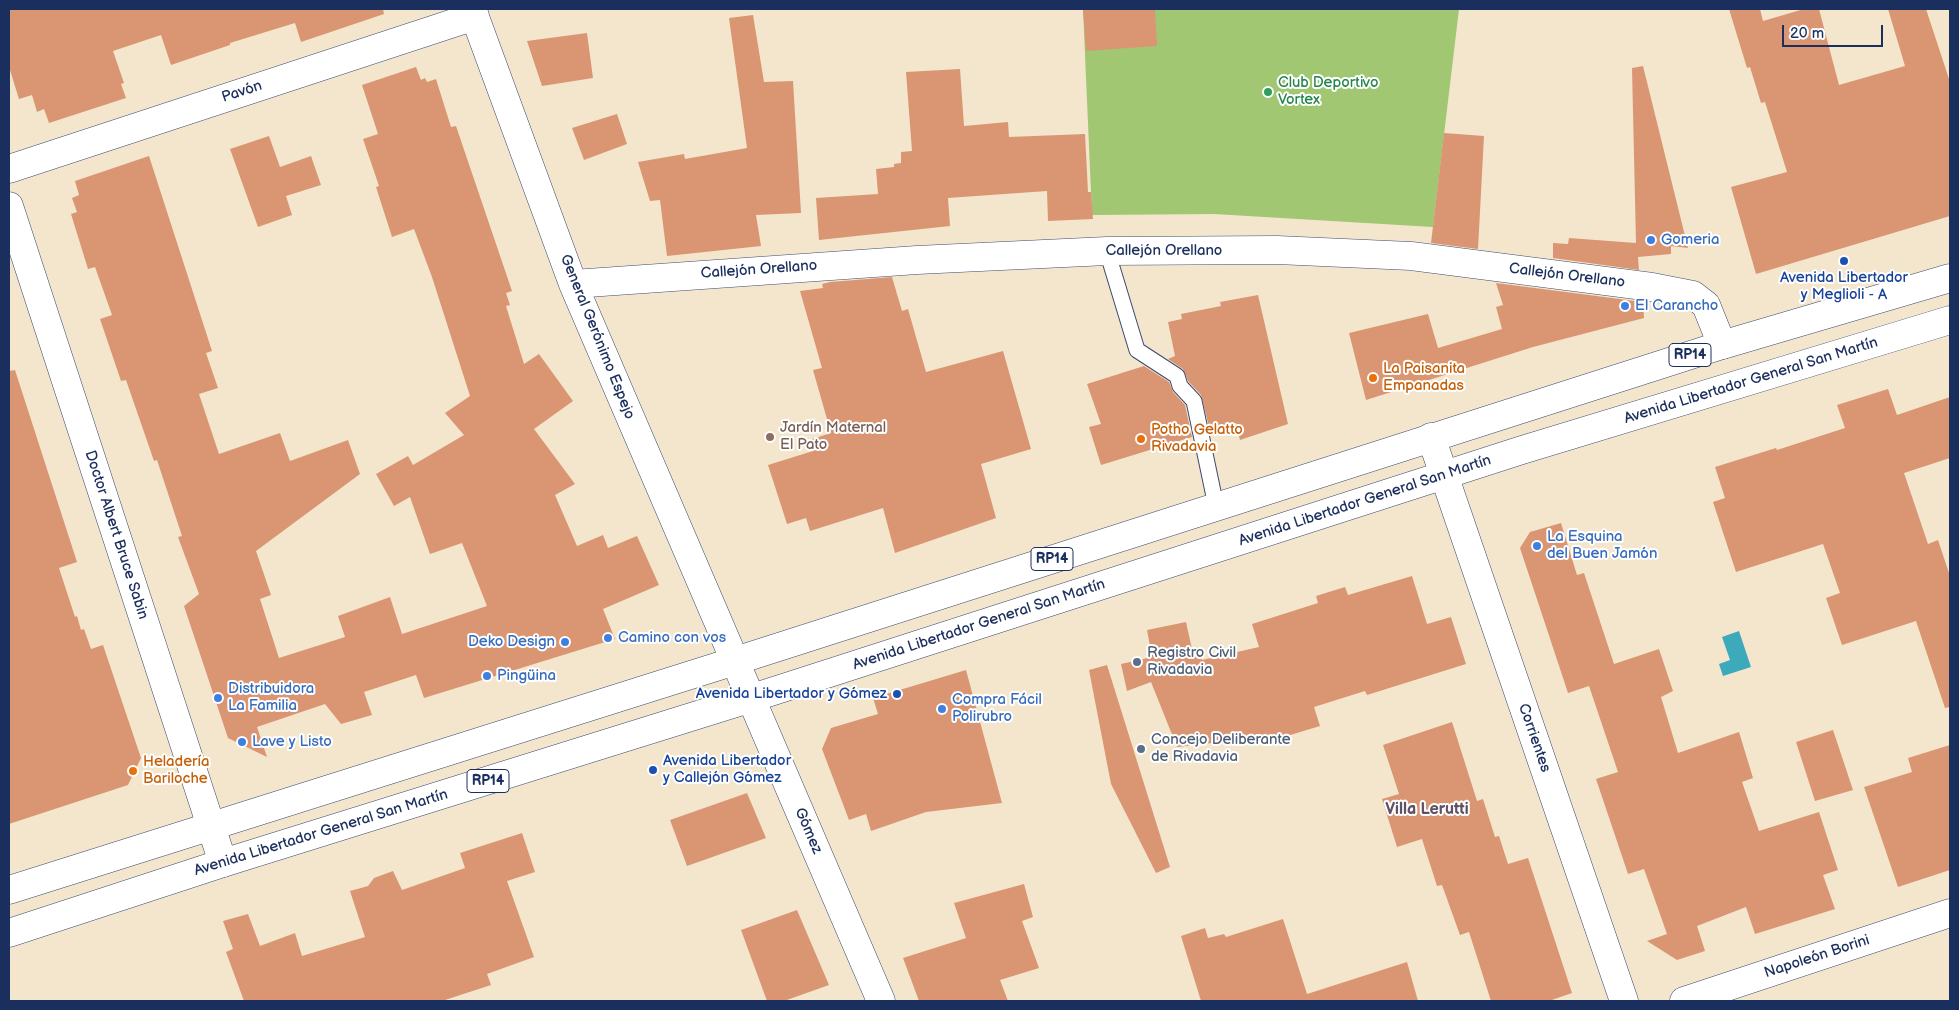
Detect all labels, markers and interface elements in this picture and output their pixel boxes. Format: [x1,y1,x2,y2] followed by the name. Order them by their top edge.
[1784,15,1885,47] scale bar
[1790,24,1824,43] text: 20 m
[1278,74,1378,109] place label: Club Deportivo Vortex
[220,77,264,107] street label: Pavón
[1262,86,1274,98] marker: Club Deportivo Vortex
[1661,231,1719,249] place label: Gomeria
[1645,234,1657,246] marker: Gomeria
[1106,242,1222,260] street label: Callejón Orellano
[556,252,638,422] street label: General Gerónimo Espejo
[1838,255,1850,267] marker: Avenida Libertador y Meglioli - A
[700,257,818,283] street label: Callejón Orellano
[1508,260,1626,292] street label: Callejón Orellano
[1780,269,1908,304] place label: Avenida Libertador y Meglioli - A
[1635,297,1718,315] place label: El Carancho
[1619,300,1631,312] marker: El Carancho
[1622,334,1880,428] street label: Avenida Libertador General San Martín
[1669,344,1711,366] road number: RP14
[1383,360,1465,395] place label: La Paisanita Empanadas
[1367,372,1379,384] marker: La Paisanita Empanadas
[780,419,886,454] place label: Jardín Maternal El Pato
[1151,421,1243,456] place label: Potho Gelatto Rivadavia
[764,431,776,443] marker: Jardín Maternal El Pato
[1135,433,1147,445] marker: Potho Gelatto Rivadavia
[80,448,152,622] street label: Doctor Albert Bruce Sabin
[1237,452,1493,550] street label: Avenida Libertador General San Martín
[1547,528,1657,563] place label: La Esquina del Buen Jamón
[1531,540,1543,552] marker: La Esquina del Buen Jamón
[1031,548,1073,570] road number: RP14
[851,576,1107,674] street label: Avenida Libertador General San Martín
[618,629,726,647] place label: Camino con vos
[602,632,614,644] marker: Camino con vos
[468,633,555,651] place label: Deko Design
[559,636,571,648] marker: Deko Design
[1147,644,1236,679] place label: Registro Civil Rivadavia
[1131,656,1143,668] marker: Registro Civil Rivadavia
[497,667,556,685] place label: Pingüina
[481,670,493,682] marker: Pingüina
[228,680,314,715] place label: Distribuidora La Familia
[696,685,887,703] place label: Avenida Libertador y Gómez
[891,688,903,700] marker: Avenida Libertador y Gómez
[952,691,1042,726] place label: Compra Fácil Polirubro
[212,692,224,704] marker: Distribuidora La Familia
[1514,701,1554,775] street label: Corrientes
[936,703,948,715] marker: Compra Fácil Polirubro
[1151,731,1291,766] place label: Concejo Deliberante de Rivadavia
[252,733,332,751] place label: Lave y Listo
[236,736,248,748] marker: Lave y Listo
[1135,743,1147,755] marker: Concejo Deliberante de Rivadavia
[663,752,791,787] place label: Avenida Libertador y Callejón Gómez
[143,753,210,788] place label: Heladería Bariloche
[647,764,659,776] marker: Avenida Libertador y Callejón Gómez
[127,765,139,777] marker: Heladería Bariloche
[467,769,509,792] road number: RP14
[192,786,450,880] street label: Avenida Libertador General San Martín
[1385,800,1469,820] district label: Villa Lerutti
[790,805,826,857] street label: Gómez
[1762,931,1872,983] street label: Napoleón Borini

